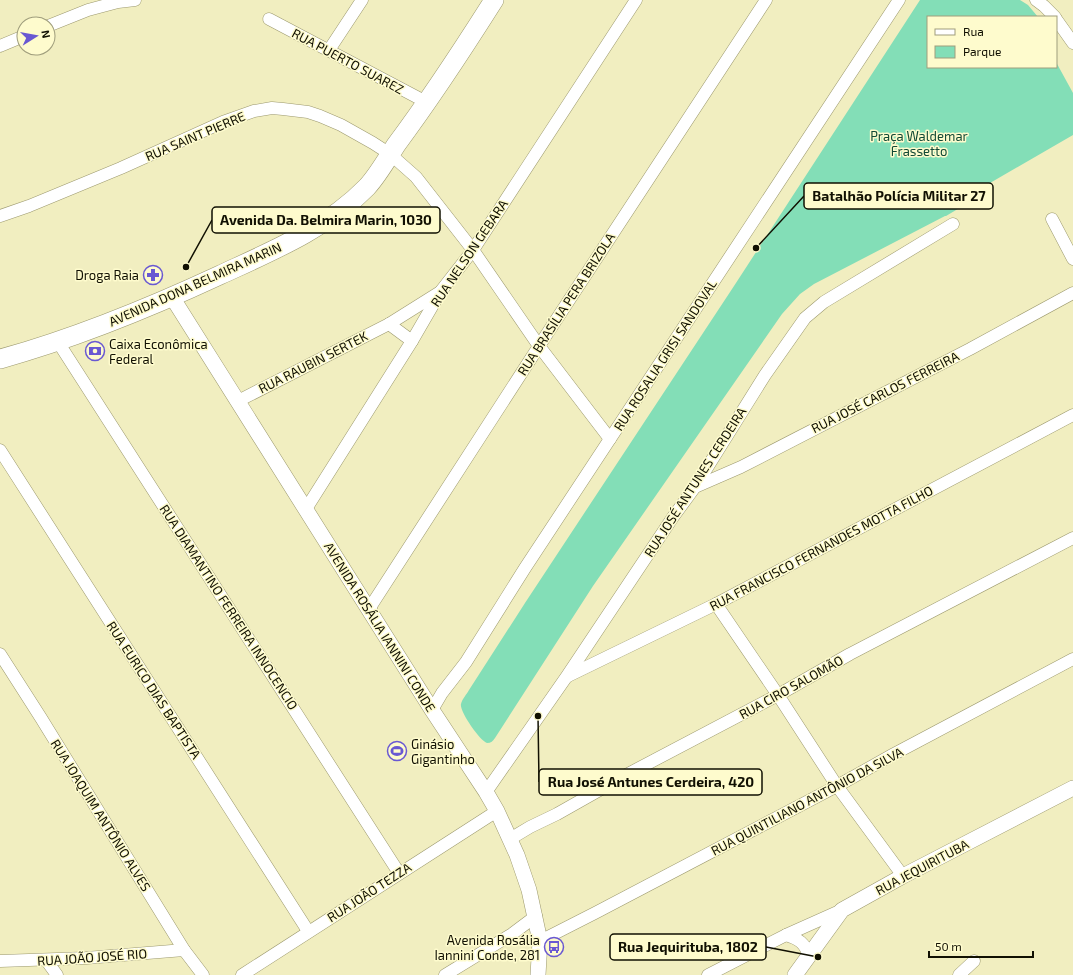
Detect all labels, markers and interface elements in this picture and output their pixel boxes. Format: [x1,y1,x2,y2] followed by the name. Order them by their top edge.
[16,16,56,56] north arrow
[927,16,1057,68] legend
[963,24,984,38] text: Rua
[289,25,407,97] street label: RUA PUERTO SUAREZ
[39,29,53,39] text: N
[963,44,1001,58] text: Parque
[143,108,247,164] street label: RUA SAINT PIERRE
[870,128,968,159] park label: Praça Waldemar Frassetto
[804,183,993,209] callout: Batalhão Polícia Militar 27
[812,187,986,204] text: Batalhão Polícia Militar 27
[427,196,511,310] street label: RUA NELSON GEBARA
[212,207,440,233] callout: Avenida Da. Belmira Marin, 1030
[220,211,432,228] text: Avenida Da. Belmira Marin, 1030
[513,229,618,378] street label: RUA BRASÍLIA PERA BRIZOLA
[106,239,284,329] street label: AVENIDA DONA BELMIRA MARIN
[142,264,164,286] pharmacy icon: Droga Raia
[75,267,139,283] place label: Droga Raia
[610,276,720,434] street label: RUA ROSALIA GRISI SANDOVAL
[256,327,371,396] street label: RUA RAUBIN SERTEK
[109,336,208,367] place label: Caixa Econômica Federal
[84,340,106,362] bank icon: Caixa Econômica Federal
[808,347,962,436] street label: RUA JOSÉ CARLOS FERREIRA
[640,403,750,560] street label: RUA JOSÉ ANTUNES CERDEIRA
[707,482,935,614] street label: RUA FRANCISCO FERNANDES MOTTA FILHO
[157,501,301,713] street label: RUA DIAMANTINO FERREIRA INNOCENCIO
[321,539,440,715] street label: AVENIDA ROSÁLIA IANNINI CONDE
[103,618,205,762] street label: RUA EURICO DIAS BAPTISTA
[736,652,846,722] street label: RUA CIRO SALOMÃO
[48,736,154,894] street label: RUA JOAQUIM ANTÔNIO ALVES
[411,736,475,767] place label: Ginásio Gigantinho
[386,740,408,762] sports icon: Ginásio Gigantinho
[708,743,906,859] street label: RUA QUINTILIANO ANTÔNIO DA SILVA
[539,769,762,795] callout: Rua José Antunes Cerdeira, 420
[548,773,754,790] text: Rua José Antunes Cerdeira, 420
[873,836,971,898] street label: RUA JEQUIRITUBA
[324,859,414,925] street label: RUA JOÃO TEZZA
[434,932,540,963] place label: Avenida Rosália Iannini Conde, 281
[929,933,1033,959] scale bar
[610,934,766,960] callout: Rua Jequirituba, 1802
[543,936,565,958] bus stop icon: Avenida Rosália Iannini Conde, 281
[618,938,758,955] text: Rua Jequirituba, 1802
[935,939,962,953] text: 50 m
[36,944,148,969] street label: RUA JOÃO JOSÉ RIO

